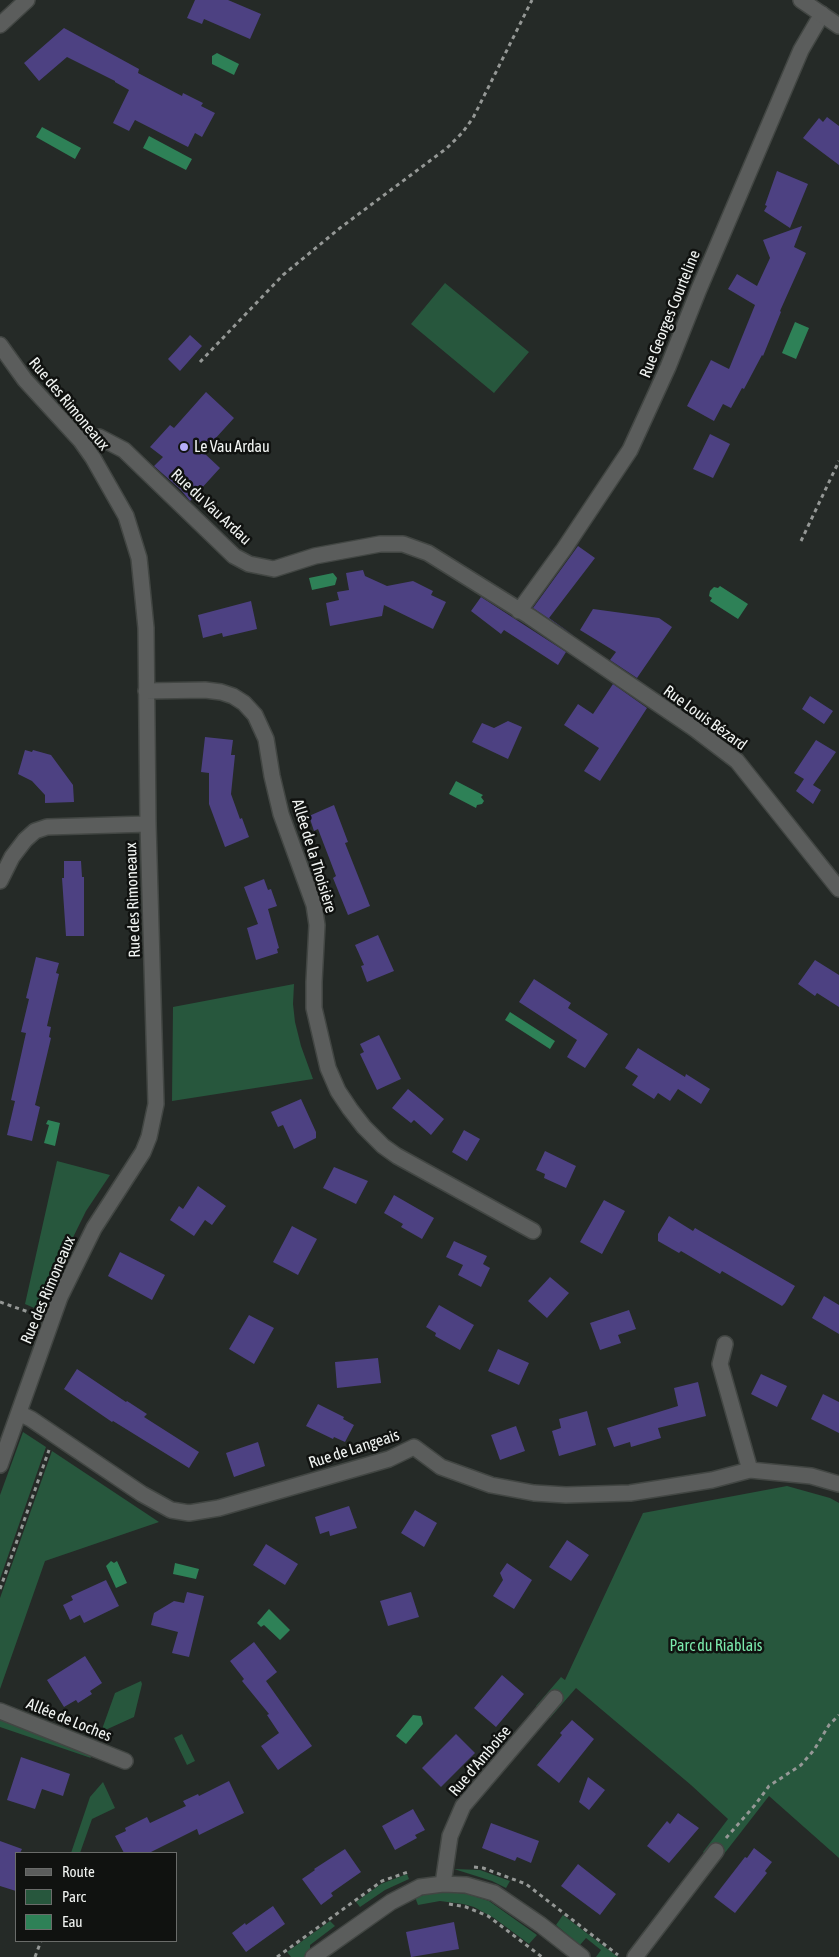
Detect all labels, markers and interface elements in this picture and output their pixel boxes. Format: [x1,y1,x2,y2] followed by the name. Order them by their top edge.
[636,247,704,381] street label: Rue Georges Courteline
[25,354,113,454] street label: Rue des Rimoneaux
[194,437,270,457] place label: Le Vau Ardau
[178,441,190,453] marker: Le Vau Ardau
[167,465,255,549] street label: Rue du Vau Ardau
[660,681,750,755] street label: Rue Louis Bézard
[288,797,340,915] street label: Allée de la Thoisière
[121,842,145,958] street label: Rue des Rimoneaux
[17,1233,79,1347] street label: Rue des Rimoneaux
[306,1425,402,1473] street label: Rue de Langeais
[669,1636,763,1656] park label: Parc du Riablais
[24,1694,114,1746] street label: Allée de Loches
[445,1722,515,1800] street label: Rue d'Amboise
[15,1852,178,1942] legend
[62,1863,95,1880] text: Route
[62,1888,86,1905] text: Parc
[62,1913,83,1930] text: Eau

